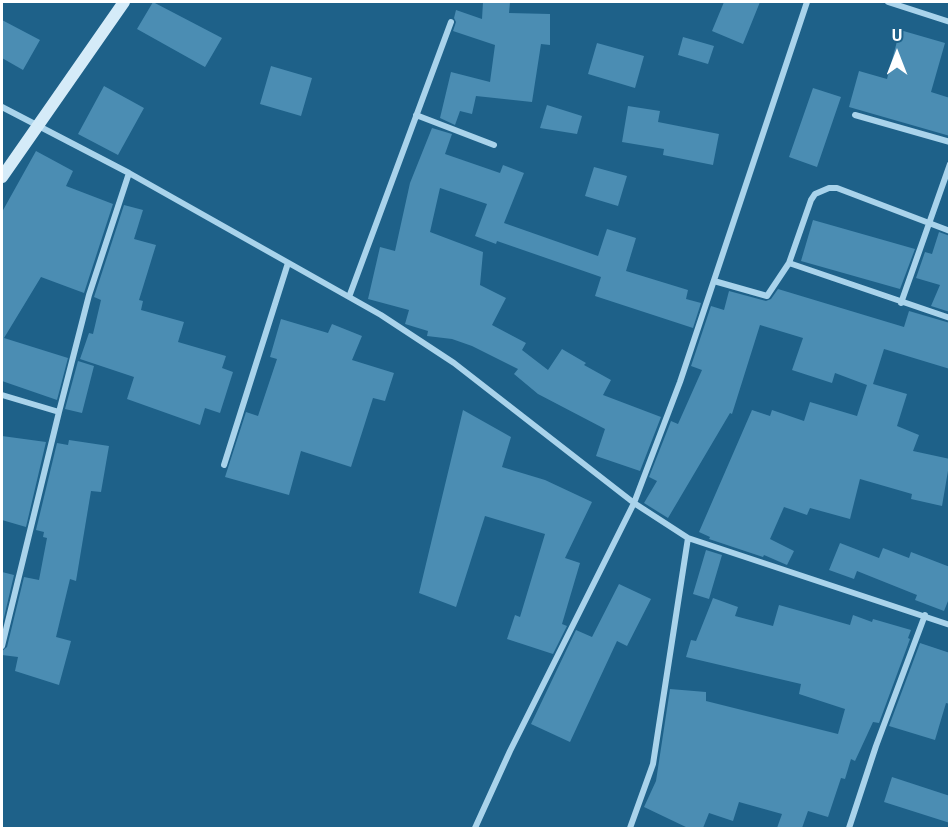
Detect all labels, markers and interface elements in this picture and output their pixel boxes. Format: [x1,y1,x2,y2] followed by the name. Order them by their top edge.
[867,24,927,84] north arrow
[892,26,902,45] text: U

